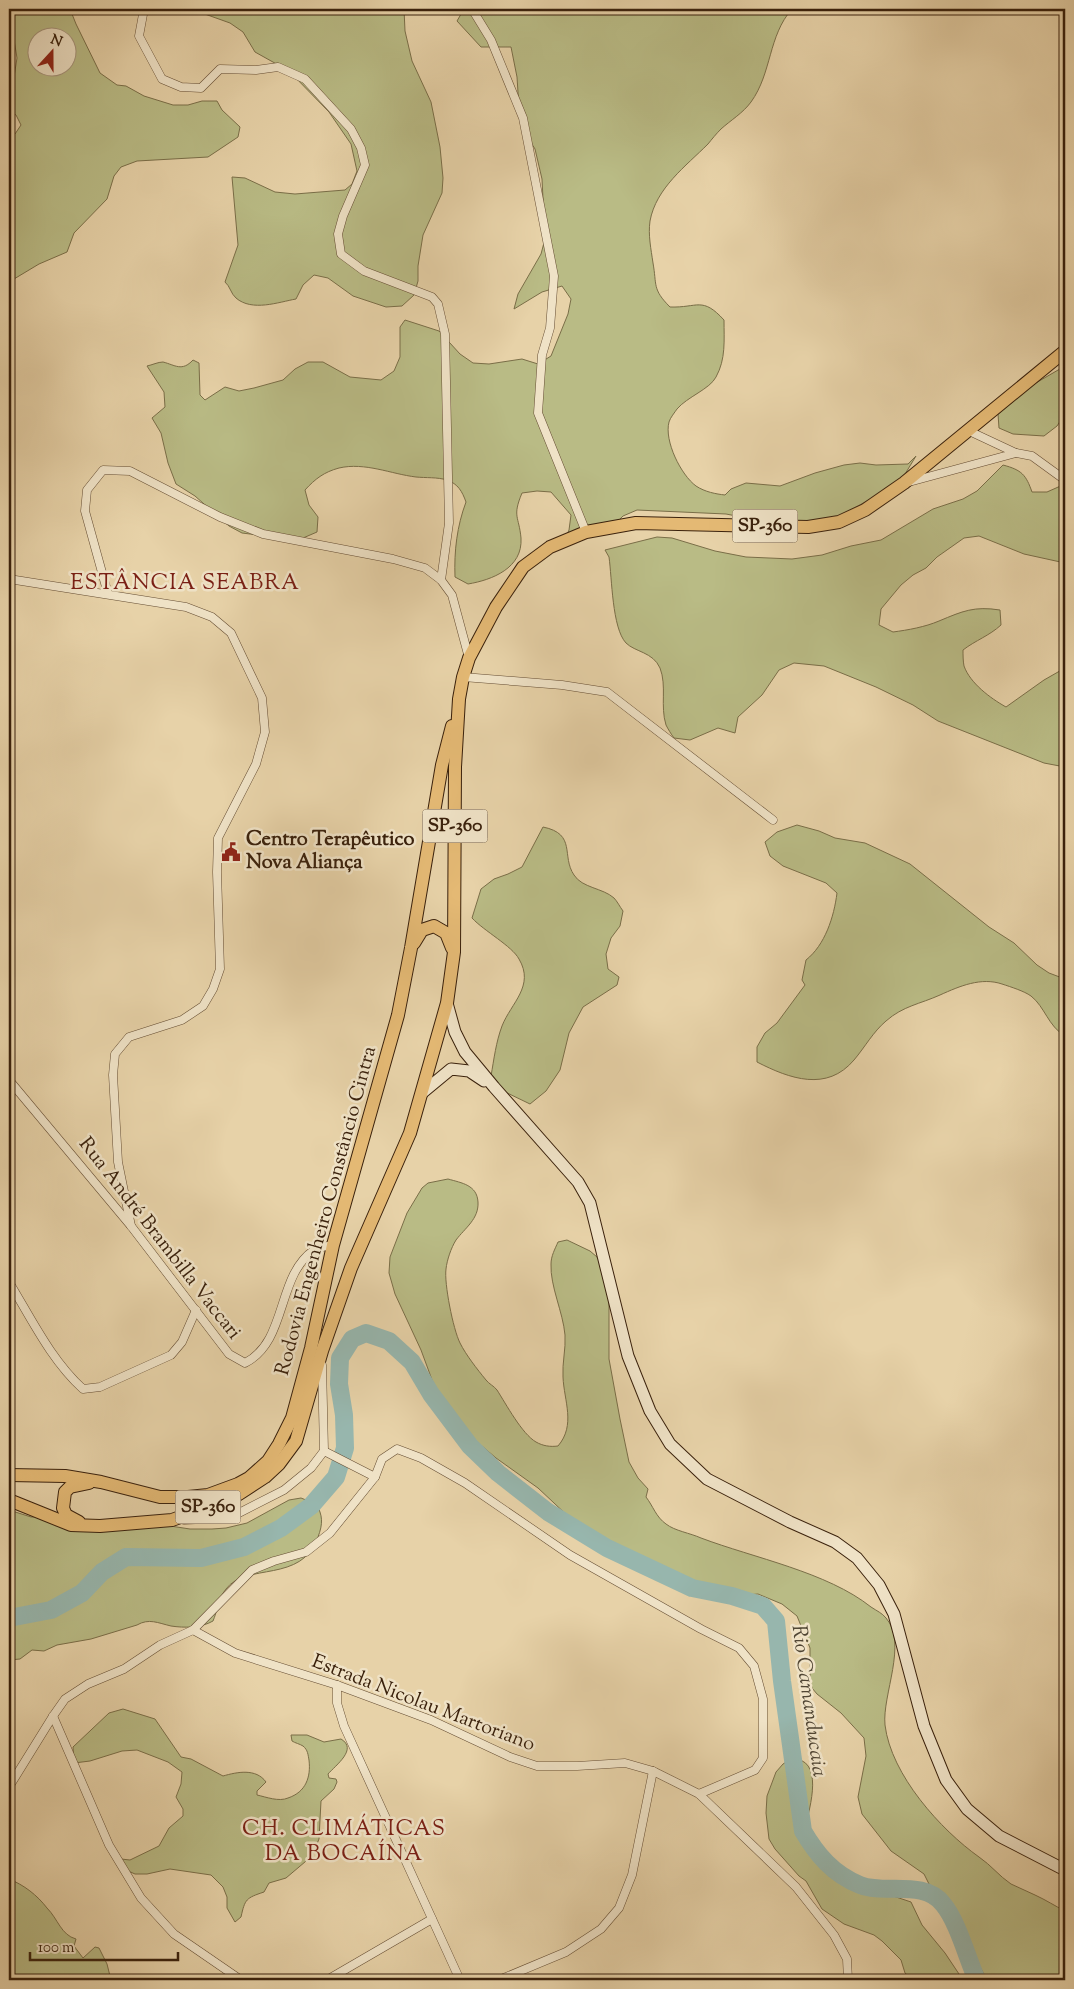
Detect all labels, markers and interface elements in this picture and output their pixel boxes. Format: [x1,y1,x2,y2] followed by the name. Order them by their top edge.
[28,28,78,78] north arrow
[47,30,65,53] text: N
[732,510,798,542] road number: SP-360
[70,568,300,600] district label: ESTÂNCIA SEABRA
[422,809,488,842] road number: SP-360
[246,826,415,878] place label: Centro Terapêutico Nova Aliança
[220,841,242,863] public building icon: Centro Terapêutico Nova Aliança
[269,1043,385,1379] street label: Rodovia Engenheiro Constâncio Cintra
[71,1132,248,1347] street label: Rua André Brambilla Vaccari
[176,1490,240,1524] road number: SP-360
[782,1623,834,1779] water label: Rio Camanducaia
[307,1648,539,1760] street label: Estrada Nicolau Martoriano
[242,1813,446,1871] district label: CH. CLIMÁTICAS DA BOCAÍNA
[30,1929,178,1961] scale bar
[38,1938,75,1959] text: 100 m

